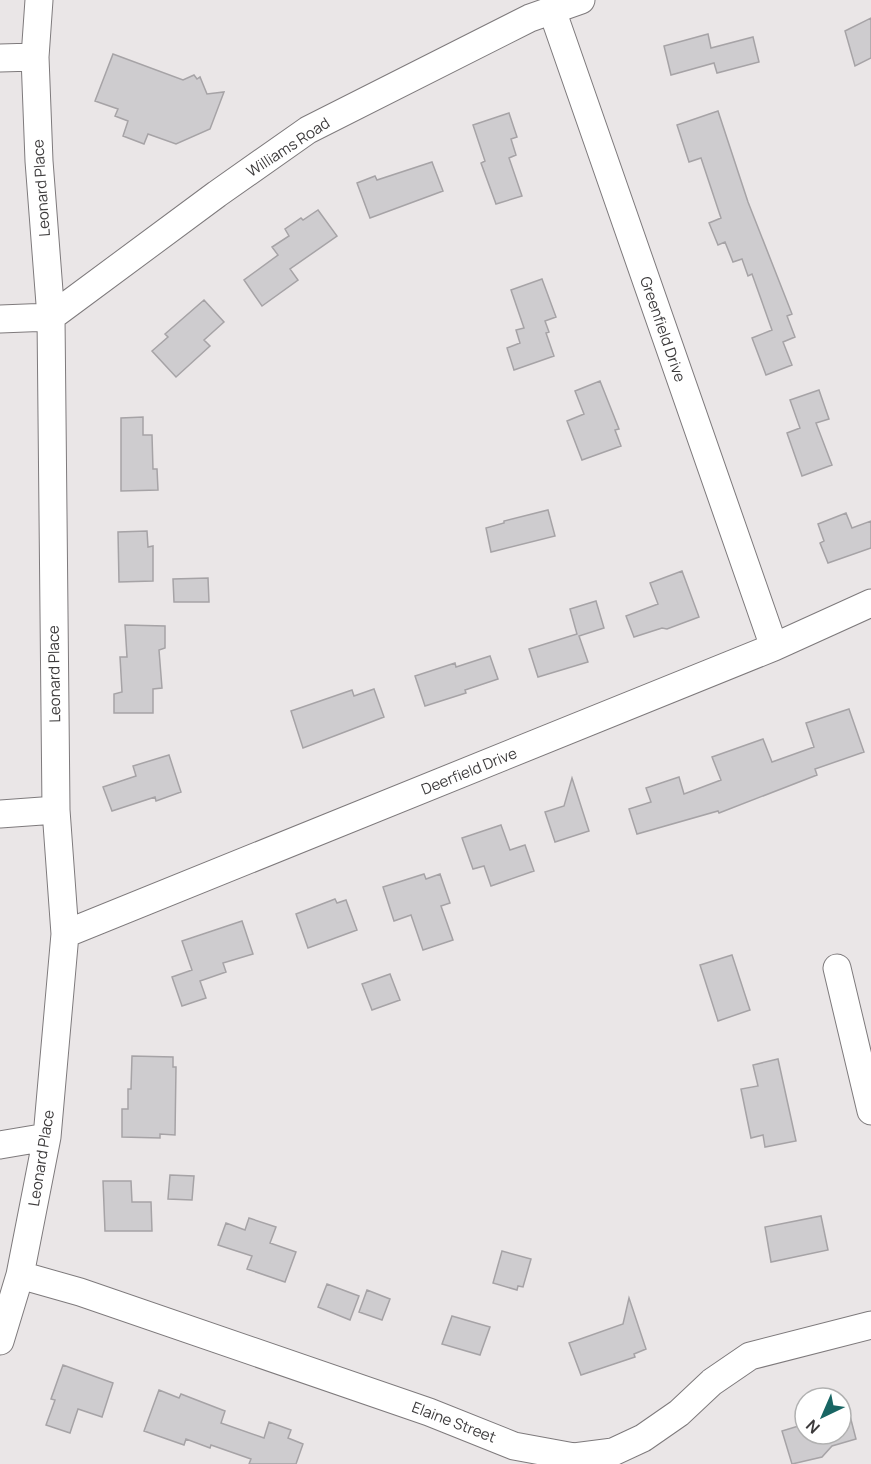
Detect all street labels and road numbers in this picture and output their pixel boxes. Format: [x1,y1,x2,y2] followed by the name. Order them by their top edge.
[242,112,334,182] street label: Williams Road
[27,138,55,237] street label: Leonard Place
[635,273,691,385] street label: Greenfield Drive
[43,625,65,723] street label: Leonard Place
[418,742,520,800] street label: Deerfield Drive
[23,1108,59,1208] street label: Leonard Place
[409,1396,499,1448] street label: Elaine Street

